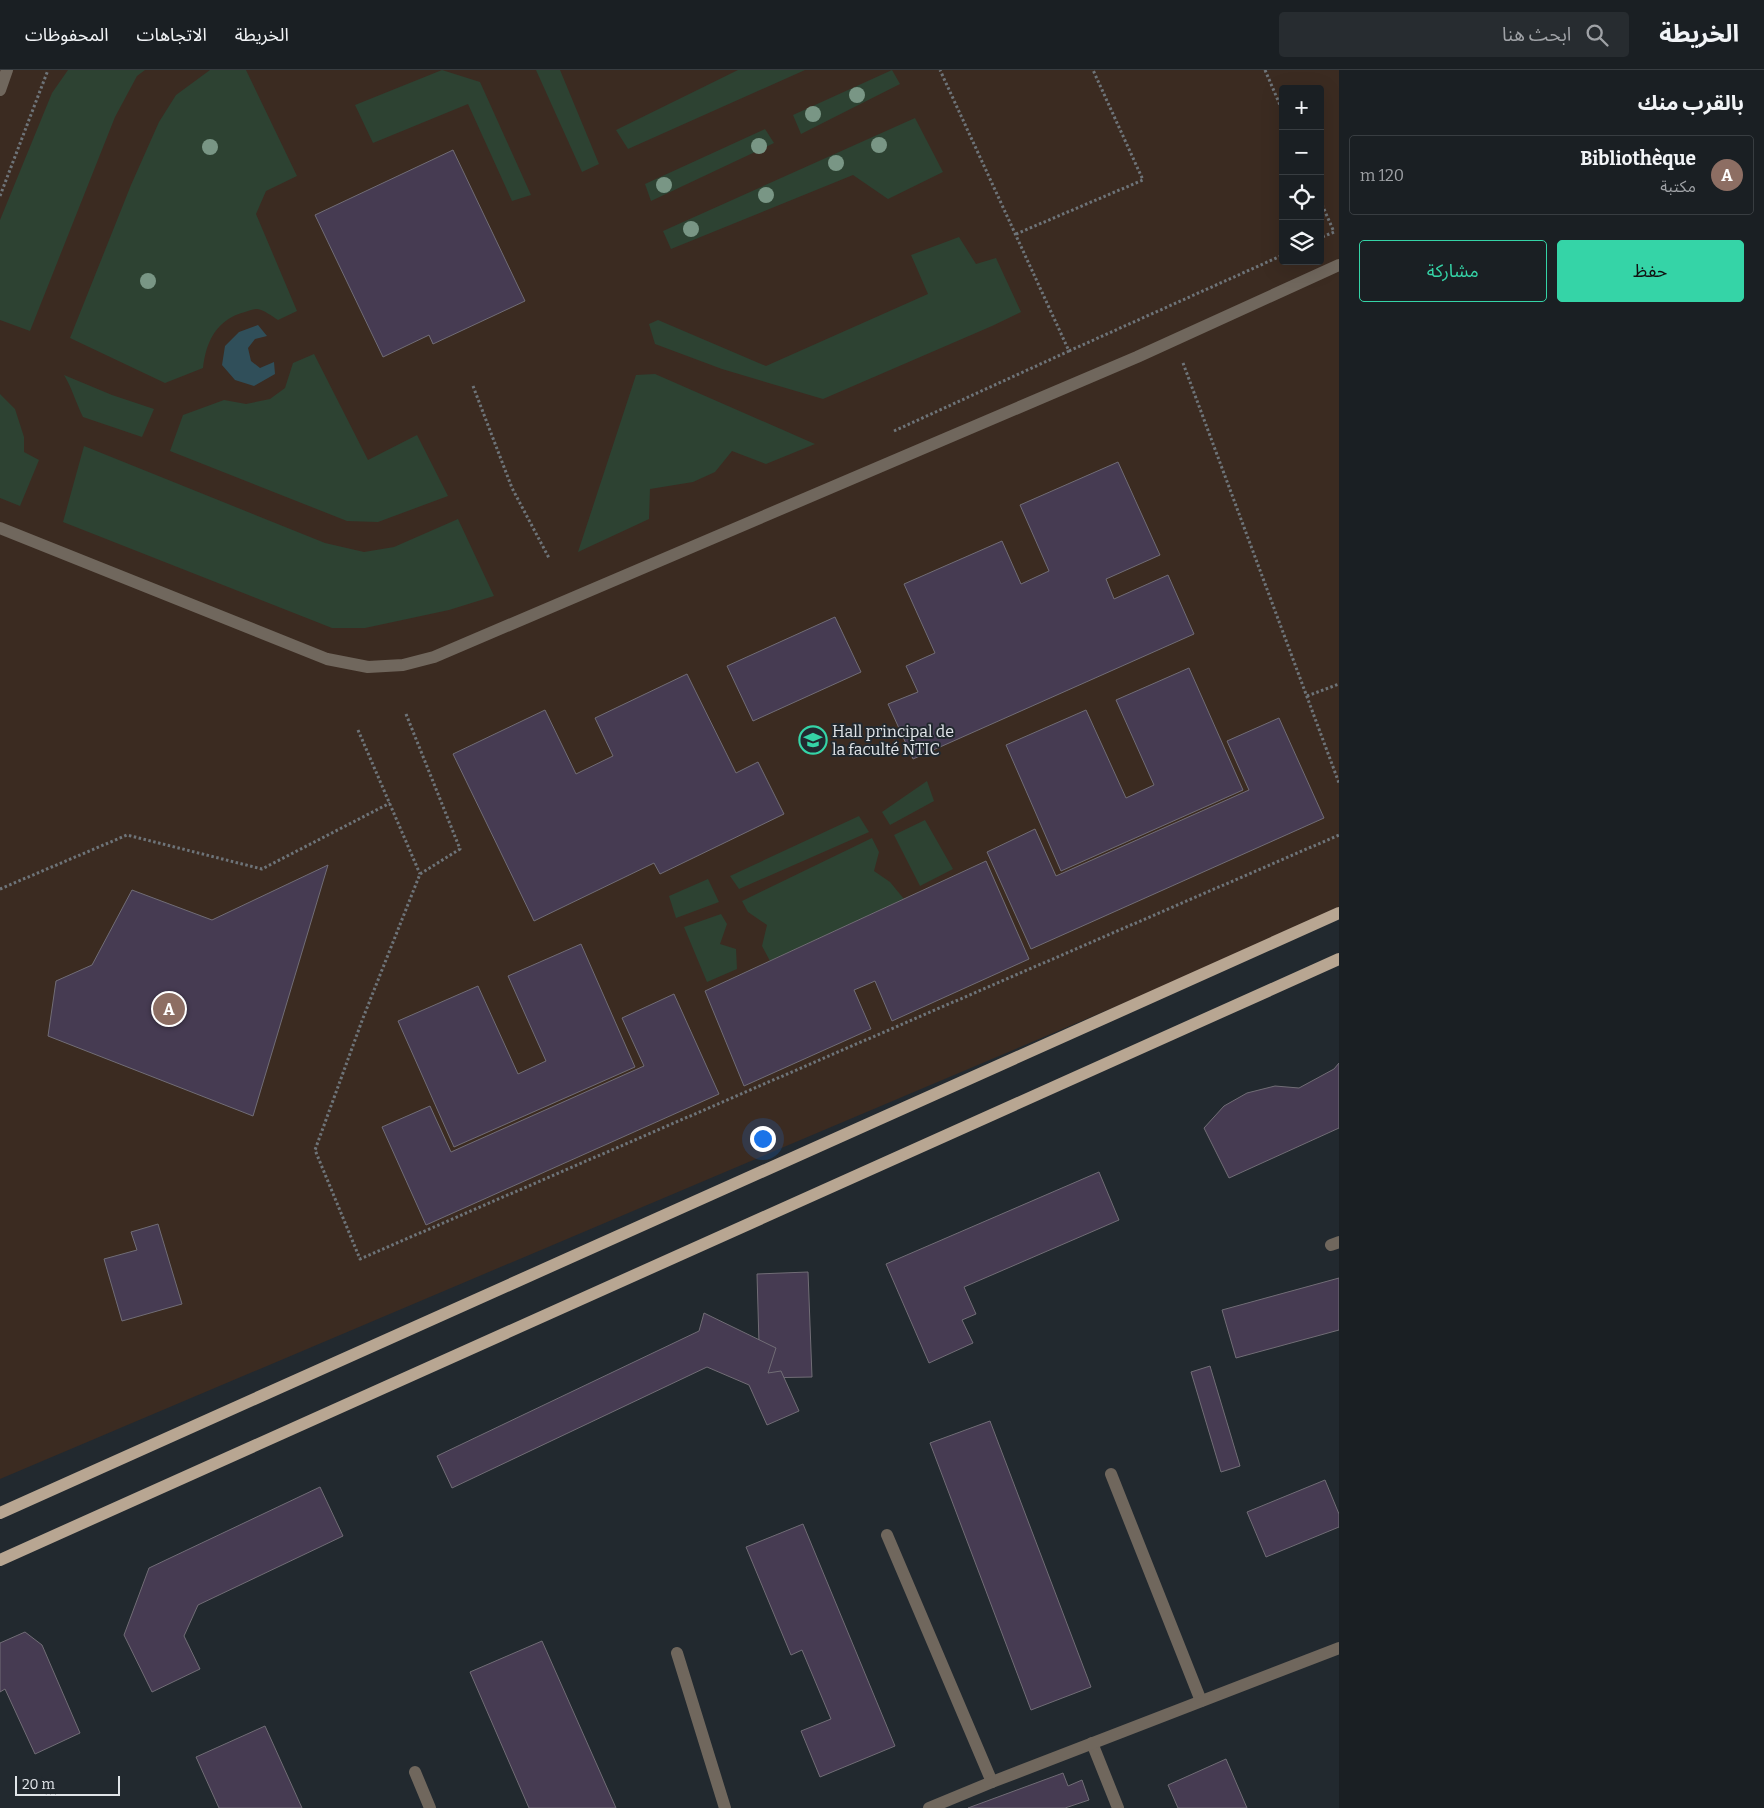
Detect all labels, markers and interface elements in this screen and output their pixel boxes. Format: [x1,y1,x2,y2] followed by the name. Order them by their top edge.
[1279,12,1629,57] search box
[1659,20,1739,48] text: الخريطة
[1583,21,1611,49] icon: search
[1502,23,1571,46] text: ابحث هنا
[25,24,109,46] text: المحفوظات
[137,24,207,46] text: الاتجاهات
[235,24,289,46] text: الخريطة
[1279,85,1324,265] map controls
[1279,85,1324,130] button: +
[1638,90,1744,116] text: بالقرب منك
[1279,130,1324,175] button: −
[1580,147,1696,170] text: Bibliothèque
[1360,166,1404,185] text: 120 m
[1721,166,1733,185] text: A
[1279,175,1324,220] button: locate
[1660,177,1696,196] text: مكتبة
[1279,220,1324,265] button: layers
[1359,240,1547,302] button: مشاركة
[1557,240,1744,302] button: حفظ
[832,722,954,759] place label: Hall principal de la faculté NTIC
[798,725,828,755] school or university icon: Hall principal de la faculté NTIC
[153,990,185,1028] pin: A
[750,1126,776,1152] your location
[15,1773,120,1796] scale bar
[22,1776,55,1793] text: 20 m

